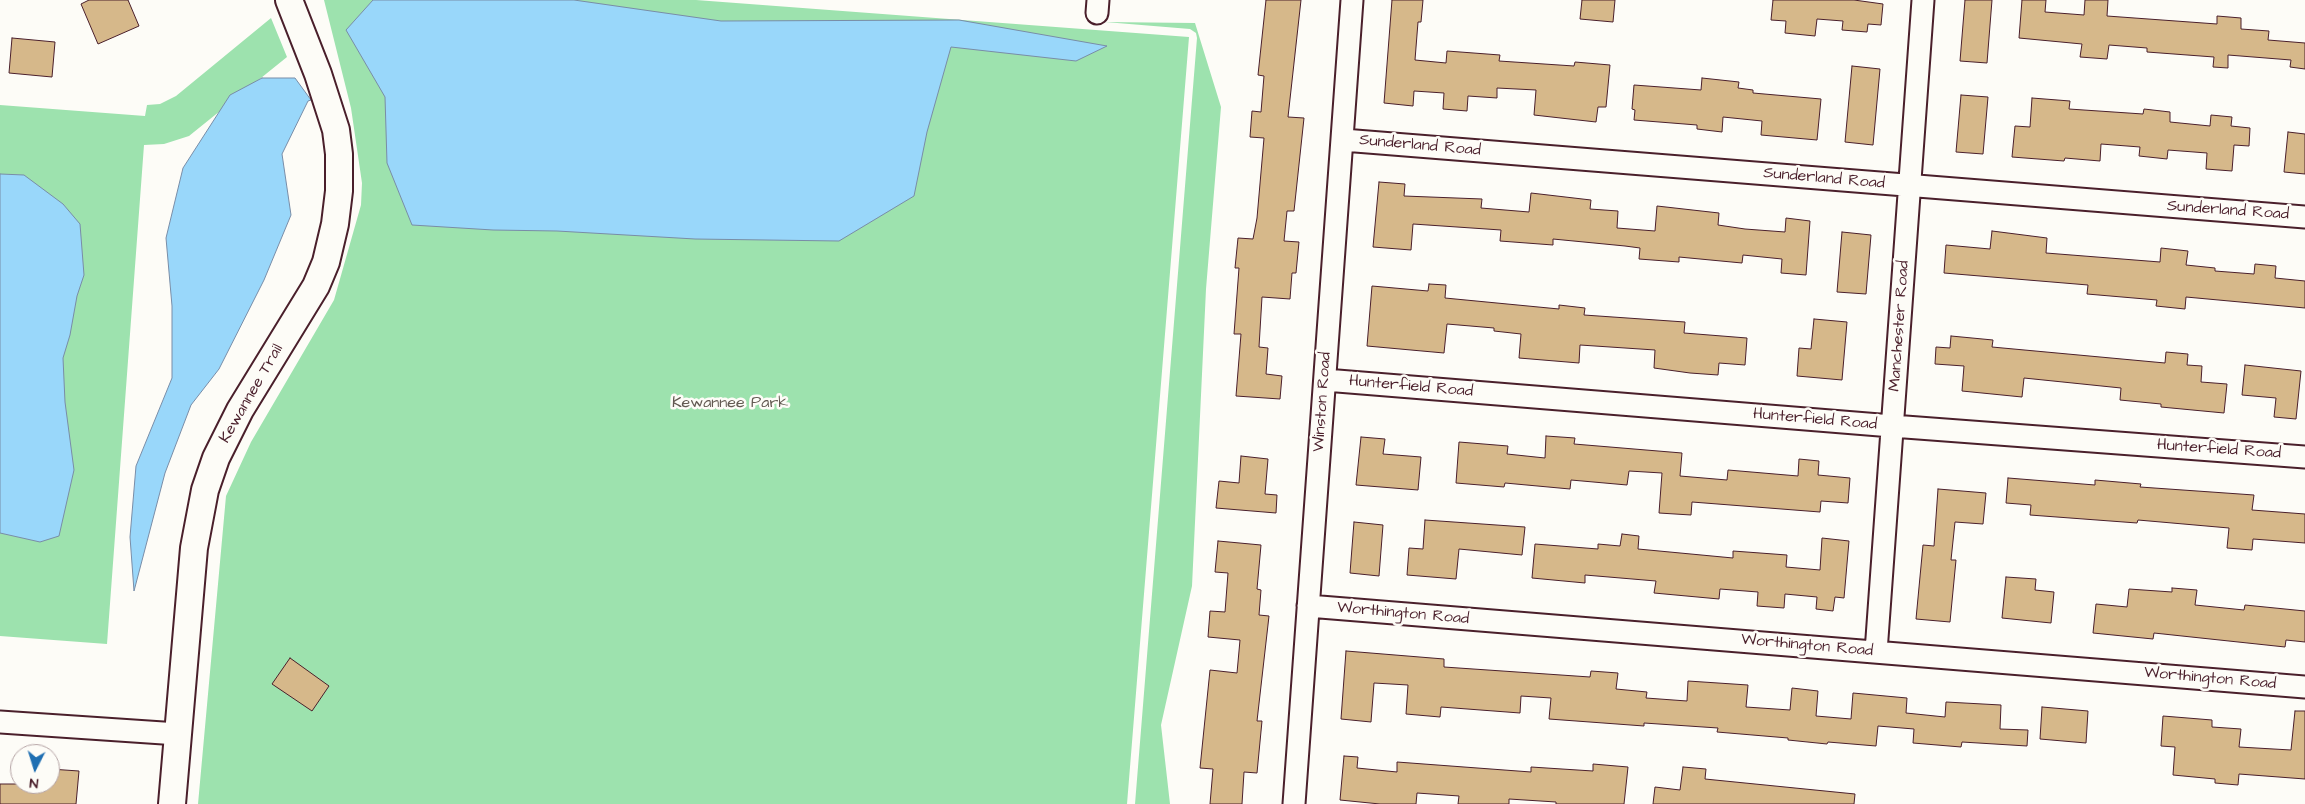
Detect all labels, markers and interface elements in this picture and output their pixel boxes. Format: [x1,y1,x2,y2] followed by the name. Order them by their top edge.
[1358,131,1482,161] street label: Sunderland Road
[1762,164,1886,194] street label: Sunderland Road
[2166,197,2290,225] street label: Sunderland Road
[1886,260,1914,392] street label: Manchester Road
[216,341,288,447] street label: Kewannee Trail
[1310,351,1336,453] street label: Winston Road
[1348,372,1474,402] street label: Hunterfield Road
[672,394,788,414] park label: Kewannee Park
[1752,405,1878,435] street label: Hunterfield Road
[2156,436,2282,464] street label: Hunterfield Road
[1336,599,1470,629] street label: Worthington Road
[1740,631,1874,661] street label: Worthington Road
[2143,664,2277,694] street label: Worthington Road
[10,744,60,794] north arrow
[29,773,39,793] text: N

